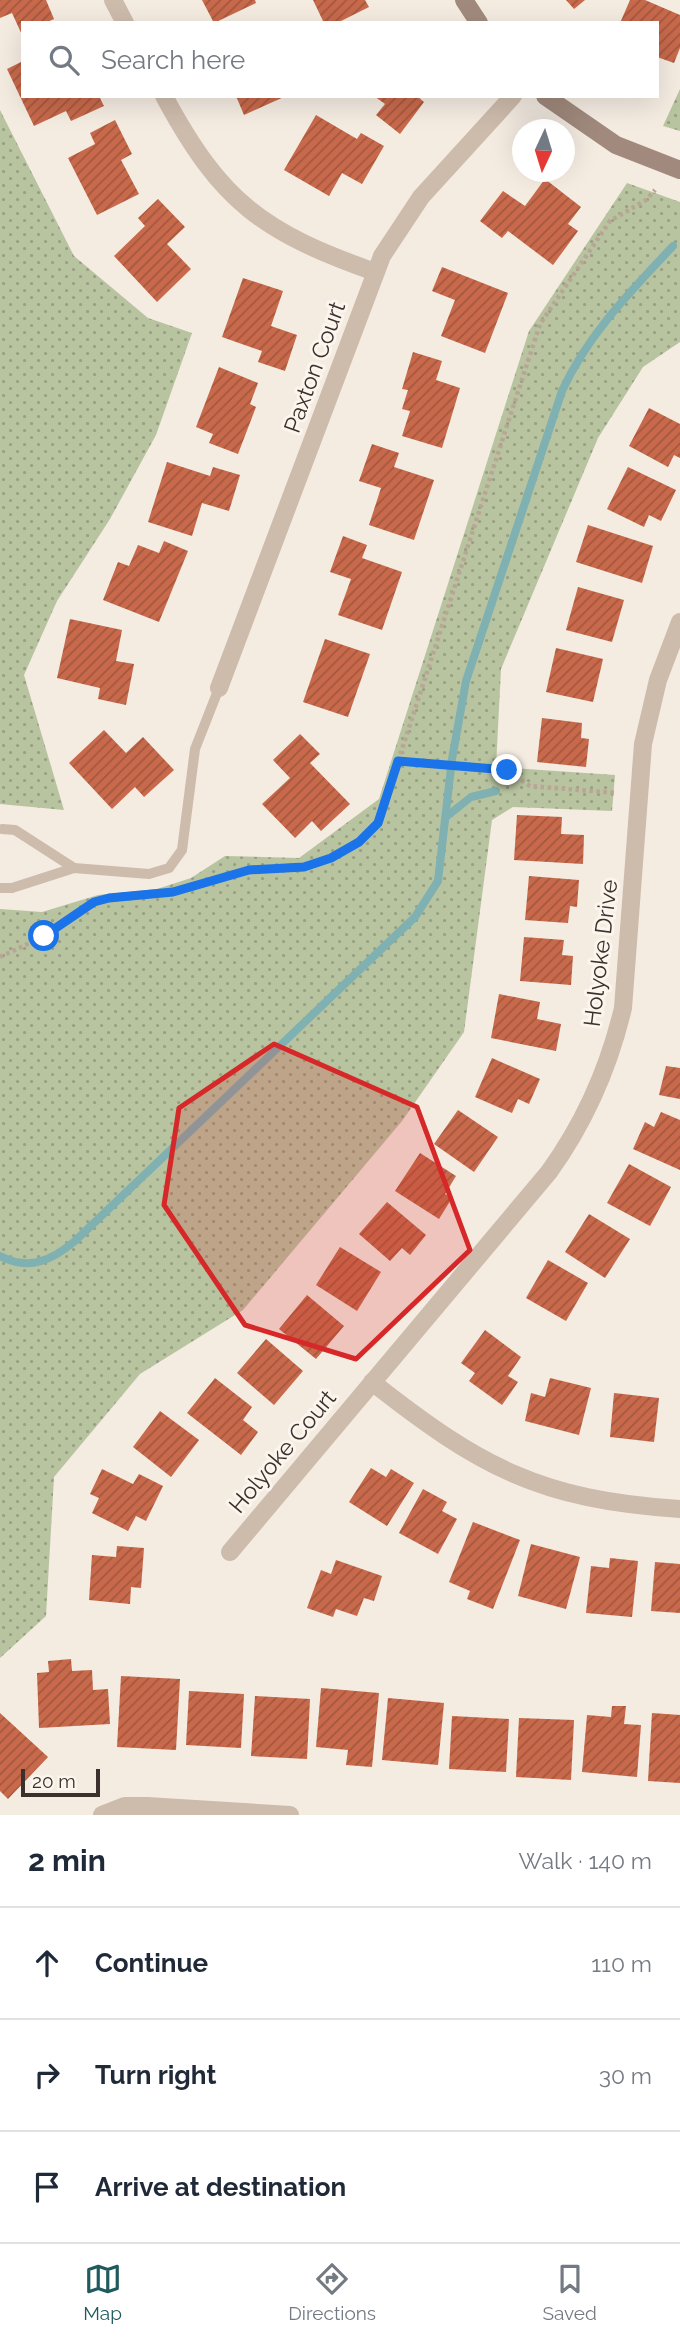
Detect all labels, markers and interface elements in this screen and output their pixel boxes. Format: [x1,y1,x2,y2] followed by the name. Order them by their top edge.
[21,21,659,98] search box
[45,41,83,79] icon: search
[101,45,245,75] text: Search here
[512,119,575,182] north arrow
[278,297,350,436] street label: Paxton Court
[491,754,522,785] route end
[578,878,622,1028] street label: Holyoke Drive
[28,920,59,951] route start
[223,1384,341,1518] street label: Holyoke Court
[21,1766,100,1798] scale bar
[32,1770,76,1792] text: 20 m
[28,1843,106,1878] text: 2 min
[519,1847,652,1874] text: Walk · 140 m
[28,1944,66,1982] icon: ahead
[95,1948,208,1978] text: Continue
[591,1950,652,1977] text: 110 m
[28,2056,66,2094] icon: right
[95,2060,216,2090] text: Turn right
[599,2062,652,2089] text: 30 m
[28,2168,66,2206] icon: arrive
[95,2172,346,2202] text: Arrive at destination
[83,2260,122,2324] tab: Map
[288,2260,376,2324] tab: Directions
[542,2260,597,2324] tab: Saved

